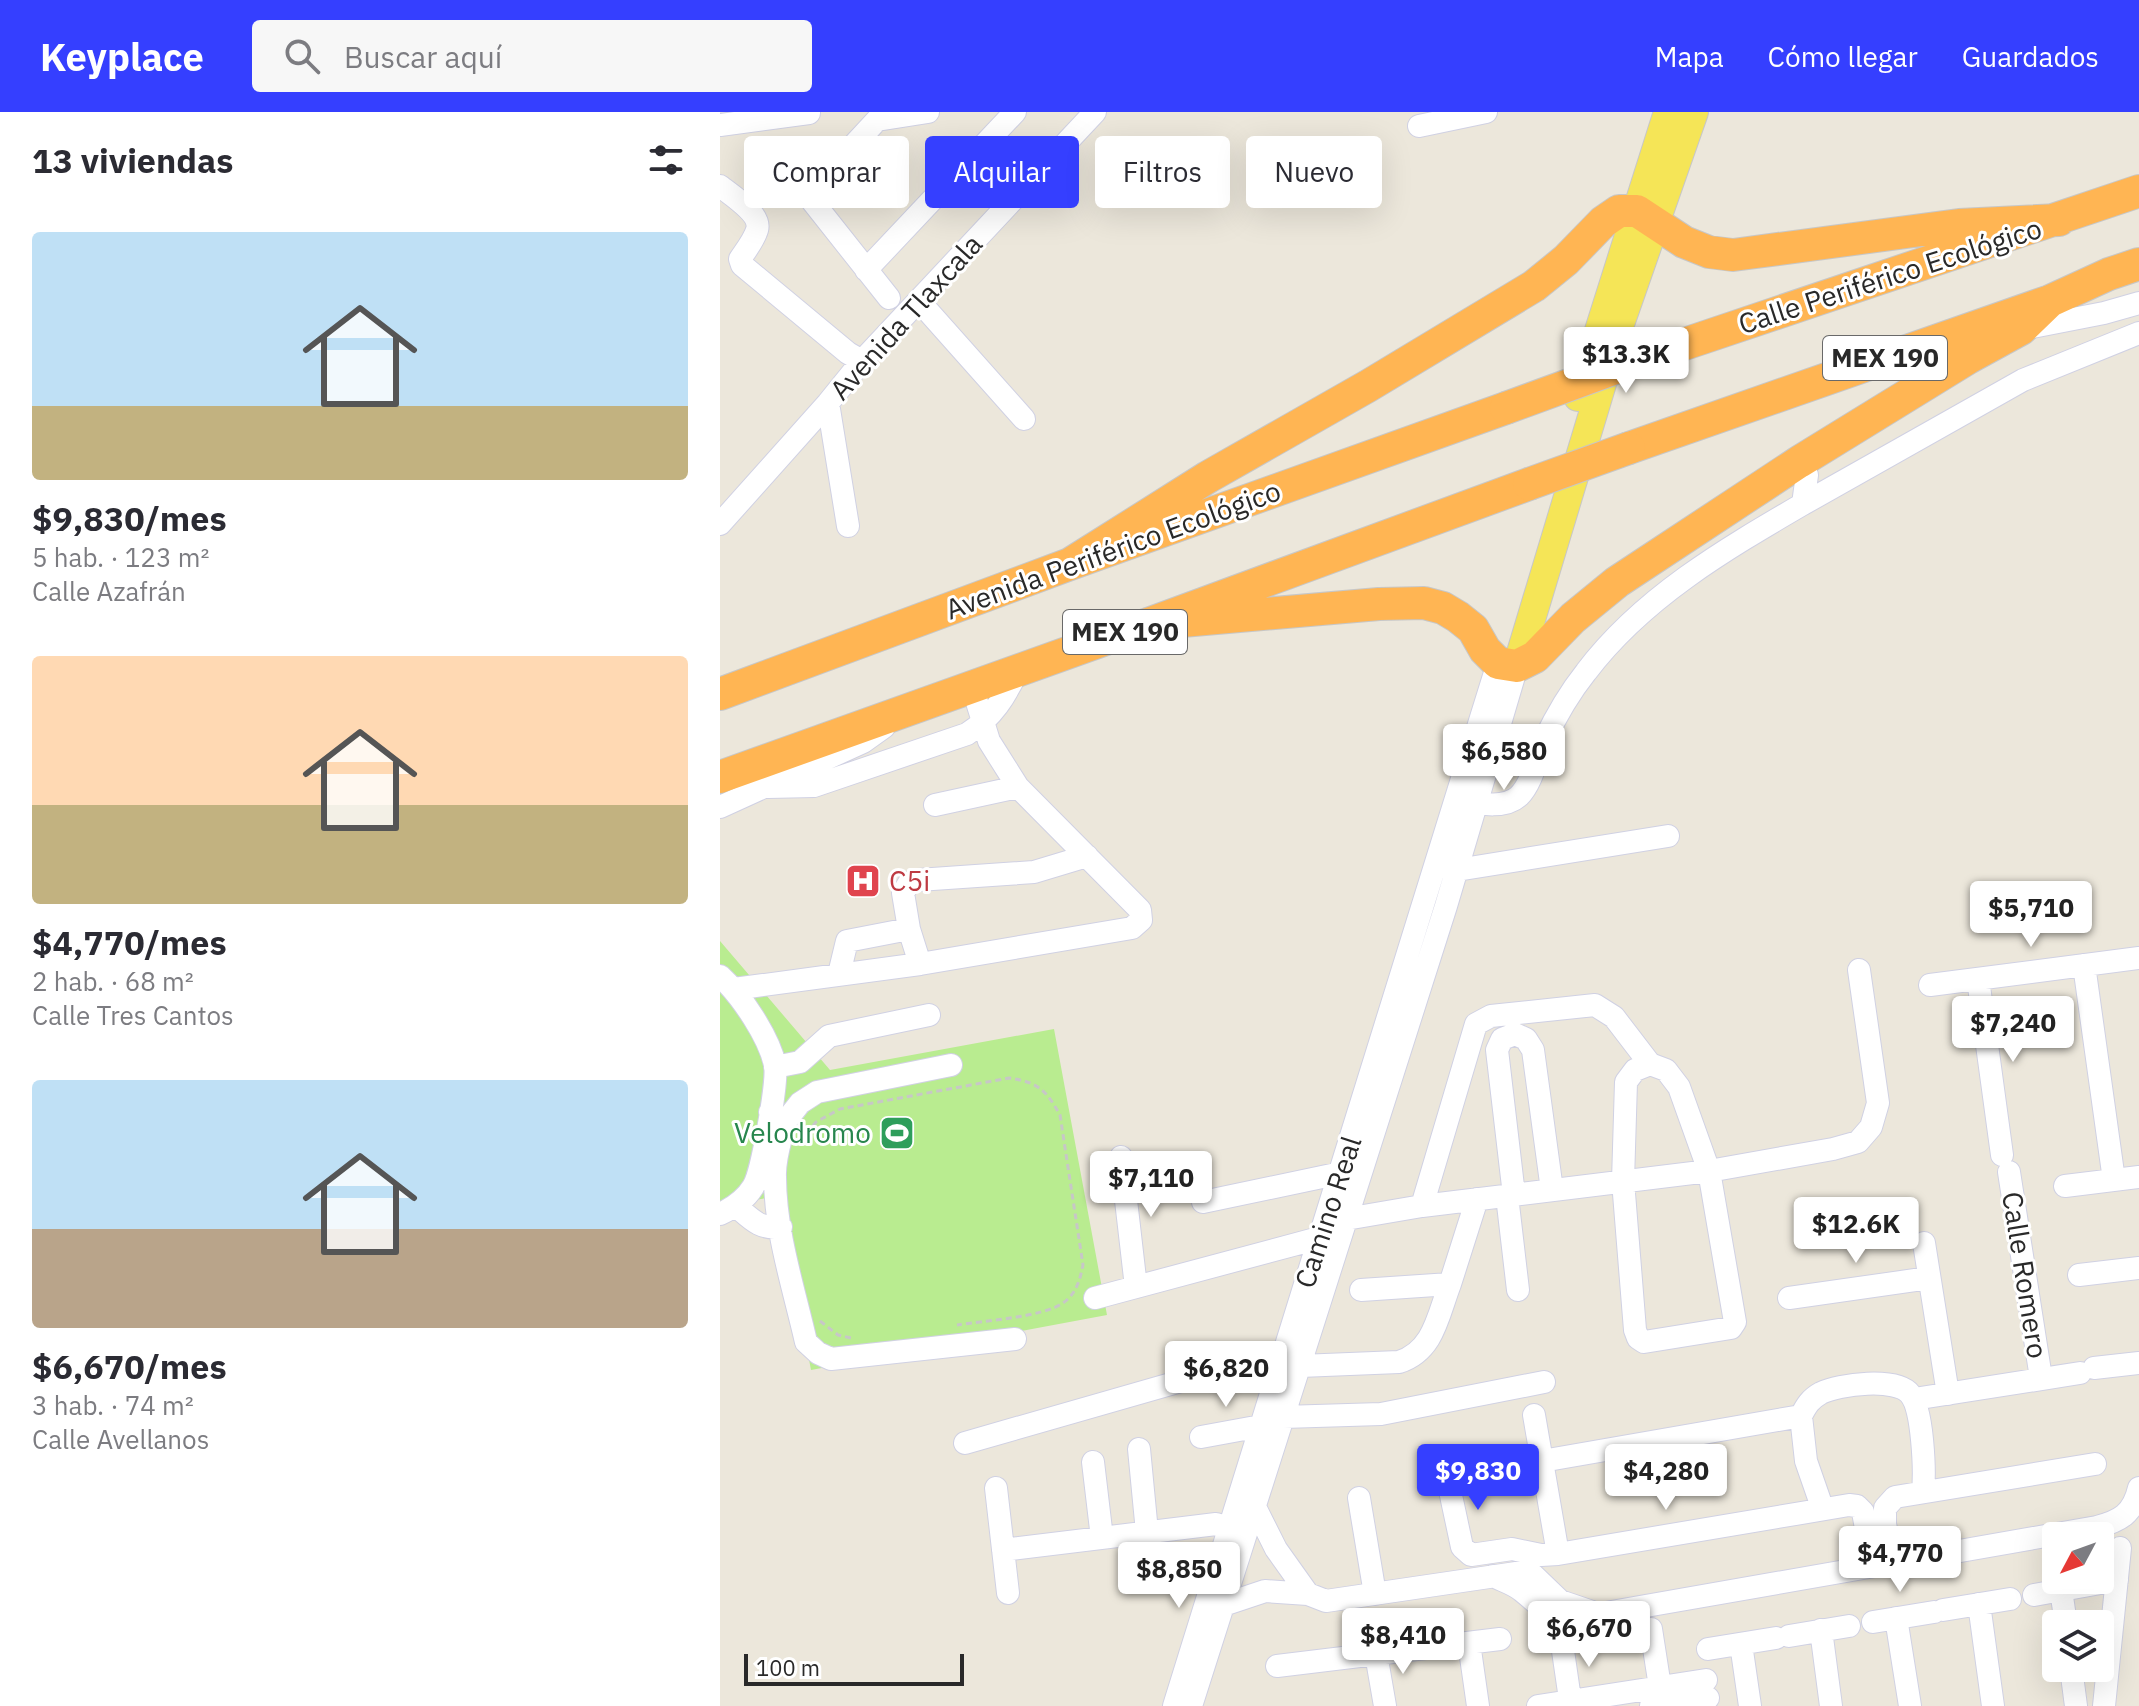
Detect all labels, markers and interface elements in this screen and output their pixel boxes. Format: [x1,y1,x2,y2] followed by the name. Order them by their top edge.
[252,20,812,92] search box
[40,32,204,81] text: Keyplace
[280,34,324,78] icon: search
[344,37,502,76] text: Buscar aquí
[1655,38,1724,75] text: Mapa
[1768,38,1918,75] text: Cómo llegar
[1962,38,2099,75] text: Guardados
[744,136,909,208] chip: Comprar
[925,136,1079,208] chip: Alquilar
[1095,136,1230,208] chip: Filtros
[1246,136,1382,208] chip: Nuevo
[32,138,233,182] text: 13 viviendas
[644,138,688,182] icon: filters
[1734,209,2046,342] street label: Calle Periférico Ecológico
[821,226,990,407] street label: Avenida Tlaxcala
[288,284,432,428] icon: home
[1561,327,1691,395] pin: $13.3K
[1582,336,1670,370] text: $13.3K
[1823,336,1947,380] road number: MEX 190
[940,472,1286,627] street label: Avenida Periférico Ecológico
[32,496,227,540] text: $9,830/mes
[32,540,209,574] text: 5 hab. · 123 m²
[32,574,186,608] text: Calle Azafrán
[1063,610,1187,654] road number: MEX 190
[288,708,432,852] icon: home
[1439,724,1569,792] pin: $6,580
[1461,733,1547,767] text: $6,580
[844,862,882,900] hospital icon: C5i
[889,862,930,899] place label: C5i
[1966,881,2096,949] pin: $5,710
[1988,890,2074,924] text: $5,710
[32,920,227,964] text: $4,770/mes
[32,964,194,998] text: 2 hab. · 68 m²
[1948,996,2078,1064] pin: $7,240
[32,998,234,1032] text: Calle Tres Cantos
[1970,1005,2056,1039] text: $7,240
[734,1114,871,1151] place label: Velodromo
[878,1114,916,1152] sports icon: Velodromo
[1286,1131,1369,1292] street label: Camino Real
[288,1132,432,1276] icon: home
[1086,1151,1216,1219] pin: $7,110
[1108,1160,1194,1194] text: $7,110
[1994,1189,2057,1361] street label: Calle Romero
[1791,1197,1921,1265] pin: $12.6K
[1812,1206,1900,1240] text: $12.6K
[1161,1341,1291,1409] pin: $6,820
[32,1344,227,1388] text: $6,670/mes
[1183,1350,1269,1384] text: $6,820
[32,1388,194,1422] text: 3 hab. · 74 m²
[32,1422,209,1456] text: Calle Avellanos
[1413,1444,1543,1512] pin: $9,830
[1601,1444,1731,1512] pin: $4,280
[1435,1453,1521,1487] text: $9,830
[1623,1453,1709,1487] text: $4,280
[2042,1522,2114,1594] north arrow
[2042,1522,2114,1682] map controls
[1835,1526,1965,1594] pin: $4,770
[1857,1535,1943,1569] text: $4,770
[1114,1542,1244,1610] pin: $8,850
[1136,1551,1222,1585] text: $8,850
[1524,1601,1654,1669] pin: $6,670
[1338,1608,1468,1676] pin: $8,410
[1546,1610,1632,1644] text: $6,670
[2042,1610,2114,1682] button: layers
[1360,1617,1446,1651] text: $8,410
[744,1650,964,1686] scale bar
[756,1653,820,1682] text: 100 m

